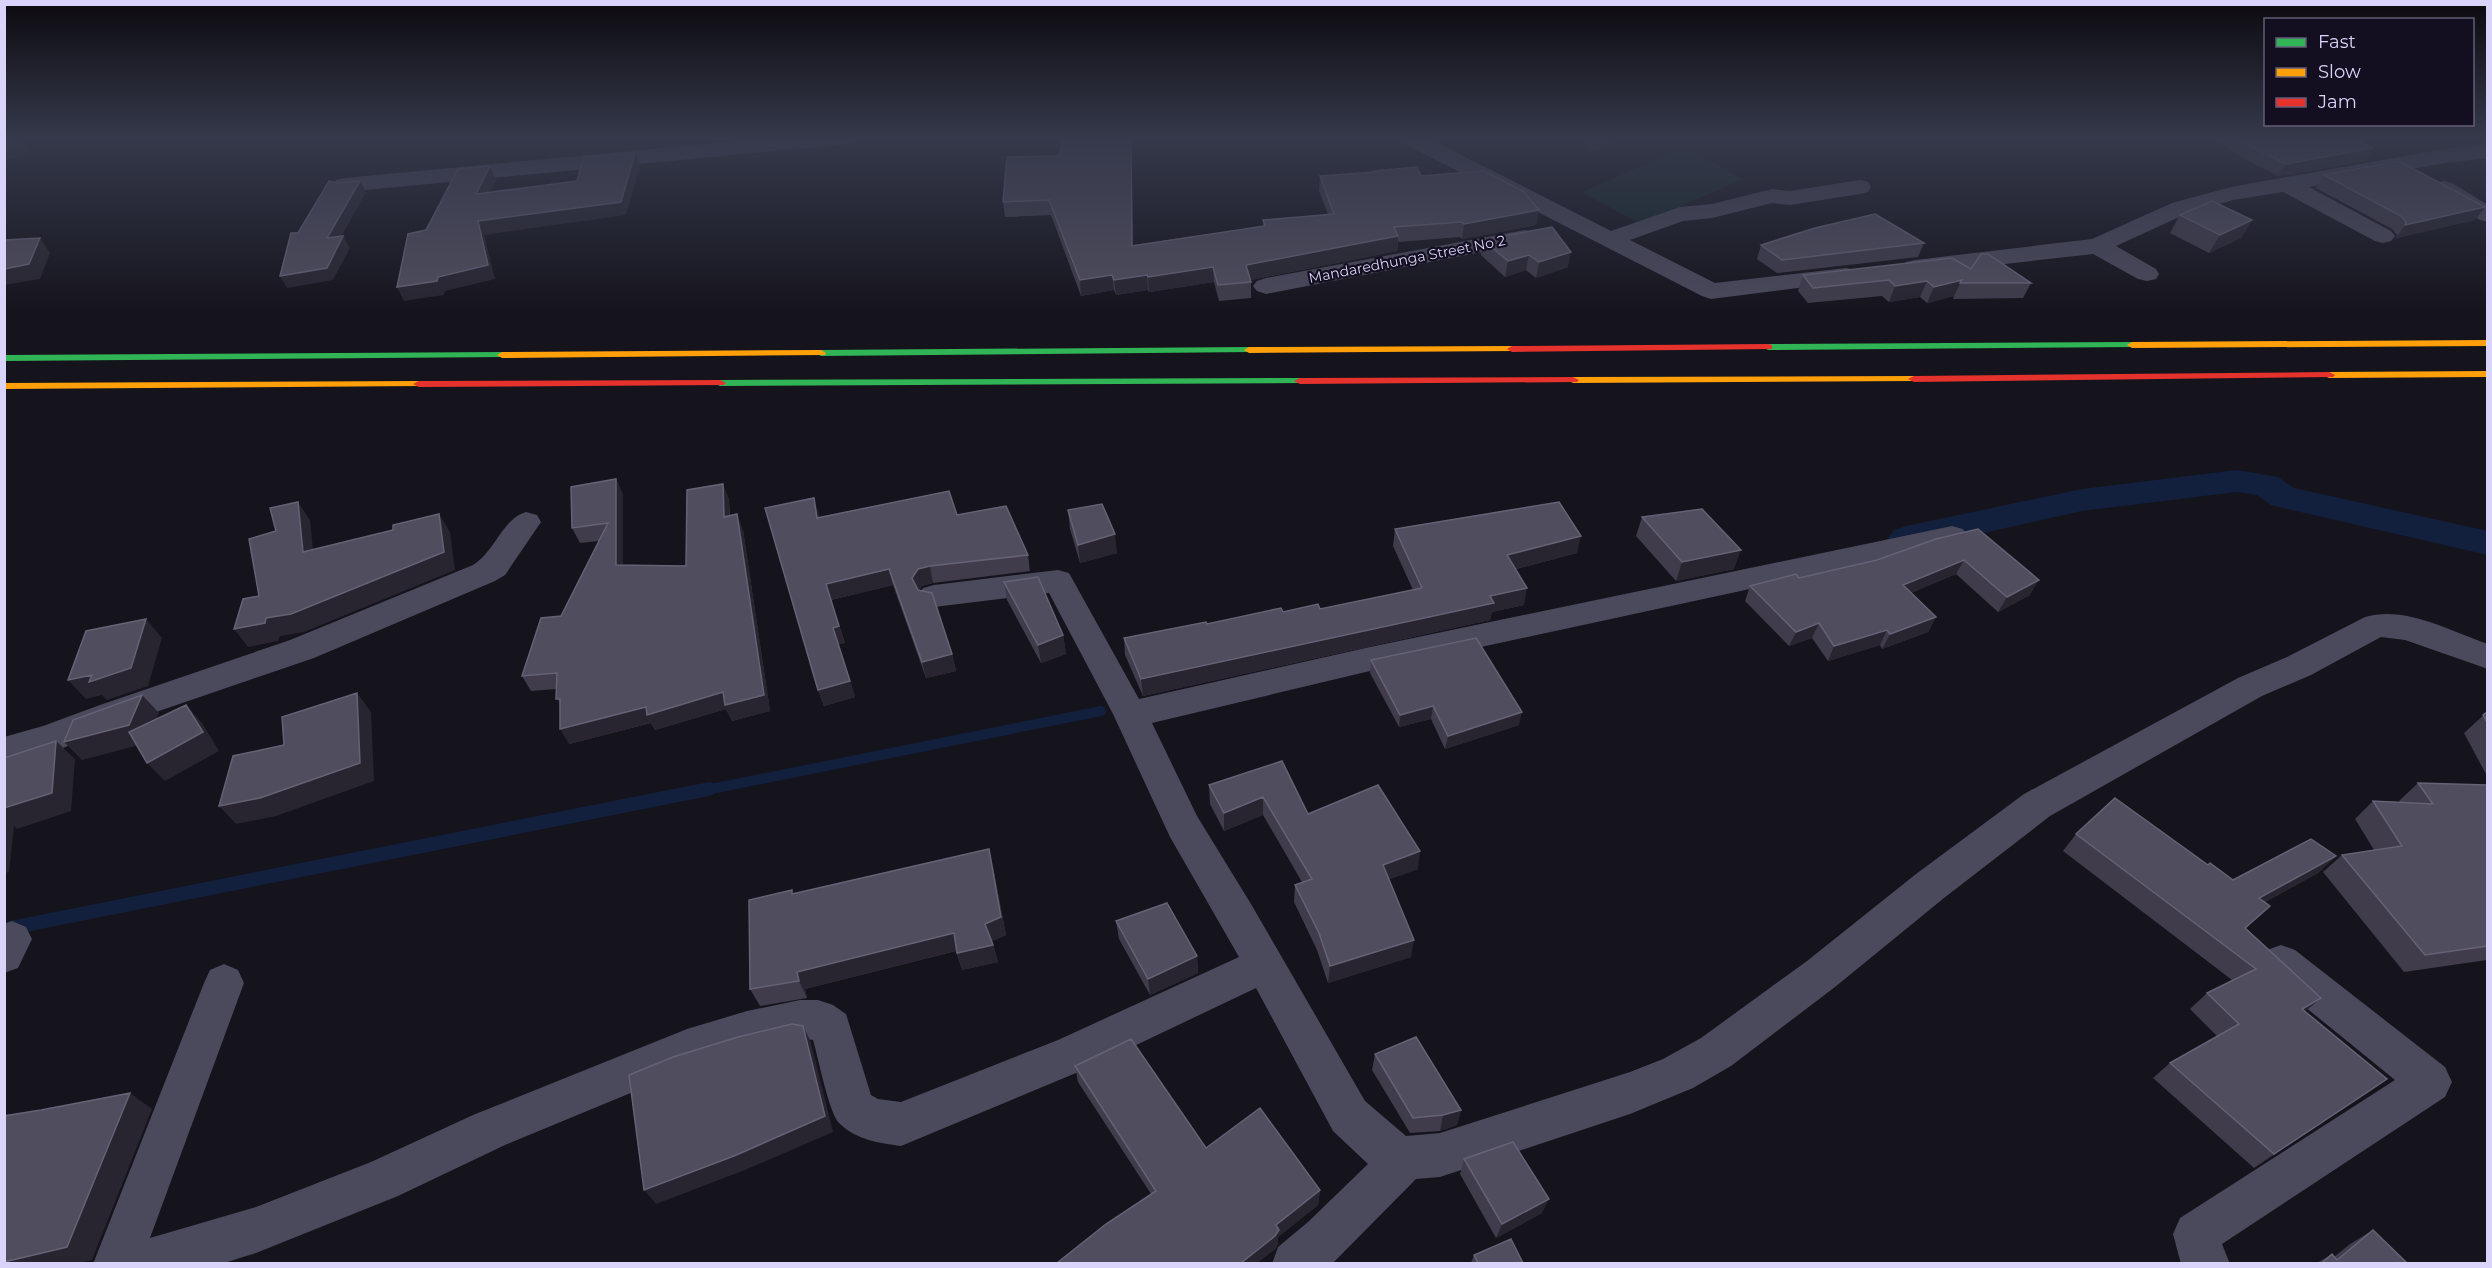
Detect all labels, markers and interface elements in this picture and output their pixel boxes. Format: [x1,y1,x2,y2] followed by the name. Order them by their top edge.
[2264,18,2474,126] legend
[2318,31,2356,53] text: Fast
[2318,61,2361,83] text: Slow
[2317,91,2357,113] text: Jam
[1307,231,1507,287] street label: Mandaredhunga Street No 2

